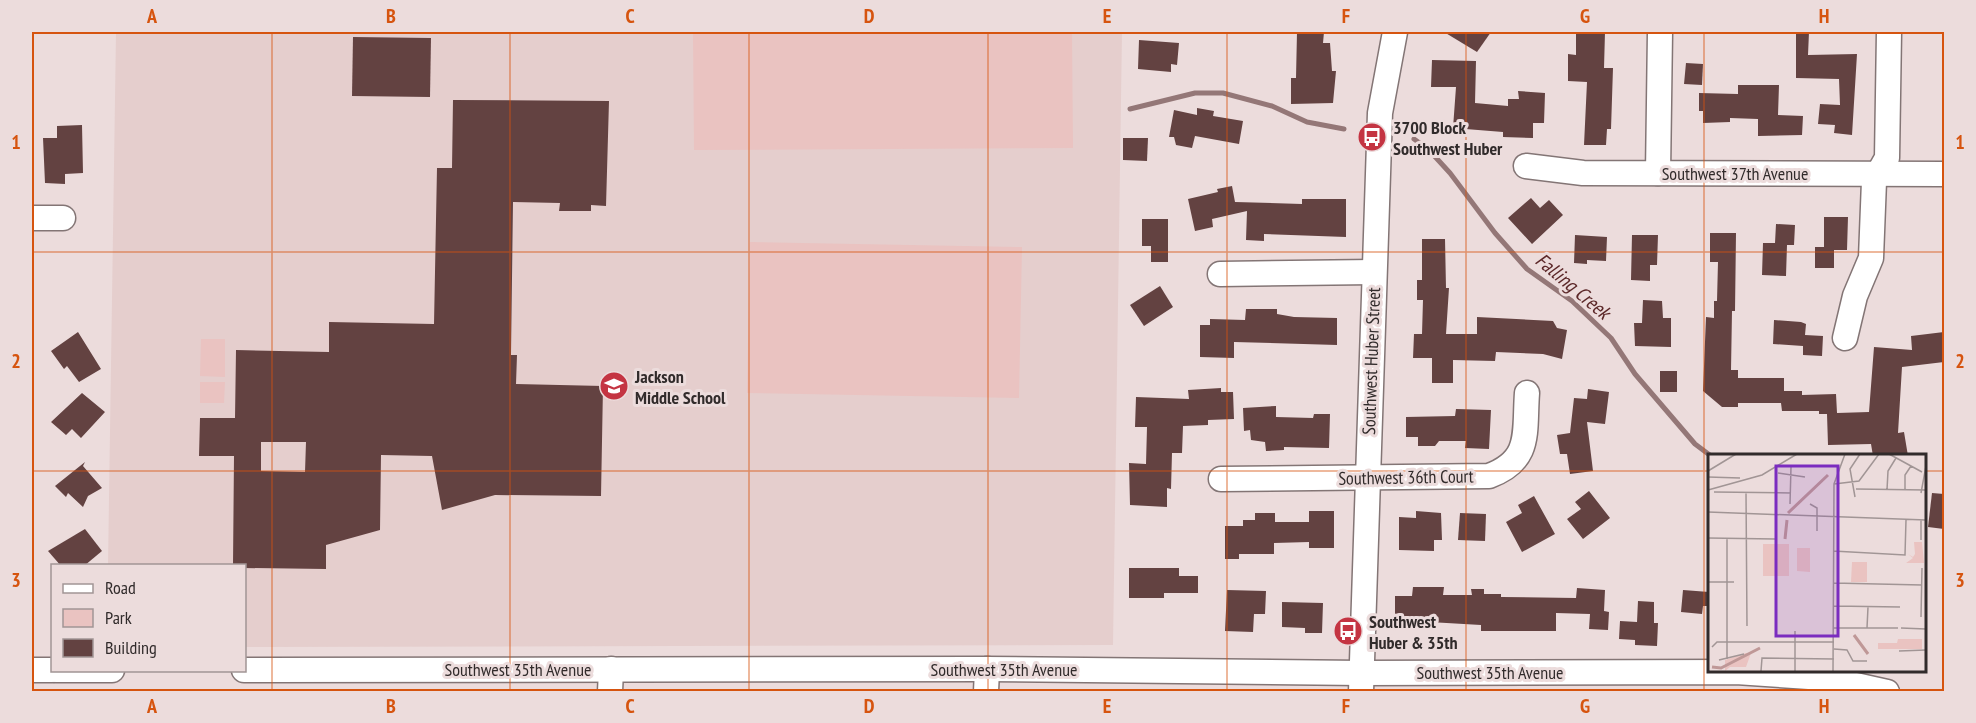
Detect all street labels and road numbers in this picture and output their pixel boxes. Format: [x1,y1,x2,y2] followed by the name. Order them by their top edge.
[1662,162,1808,185] street label: Southwest 37th Avenue
[1357,287,1385,435] street label: Southwest Huber Street
[1338,464,1474,490] street label: Southwest 36th Court
[445,658,591,681] street label: Southwest 35th Avenue
[931,658,1077,681] street label: Southwest 35th Avenue
[1417,661,1563,684] street label: Southwest 35th Avenue

